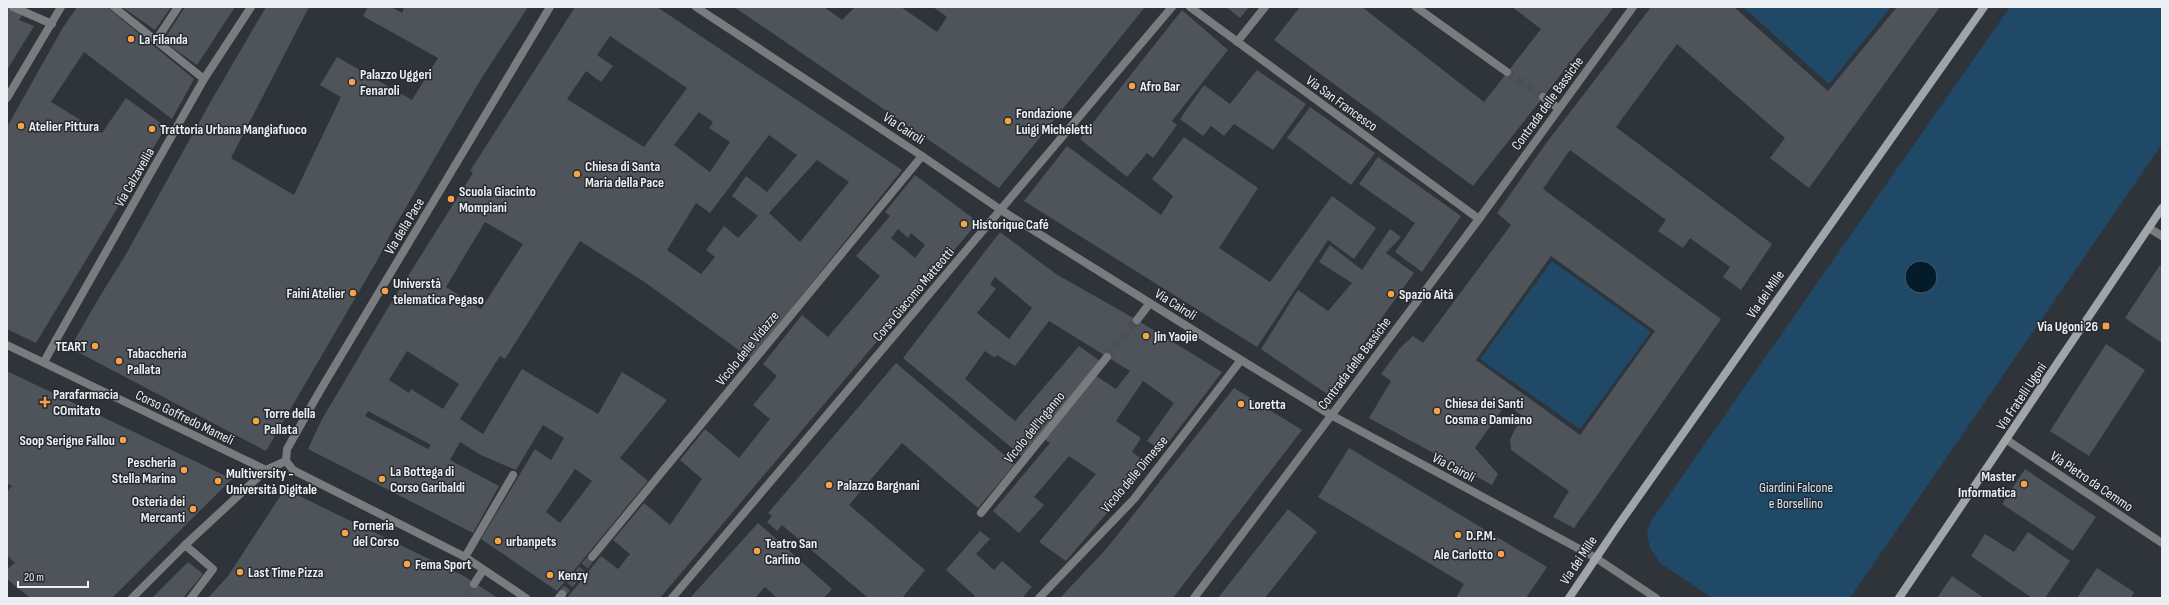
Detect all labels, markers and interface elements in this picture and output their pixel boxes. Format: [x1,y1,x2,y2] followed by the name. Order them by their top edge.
[139,31,188,48] place label: La Filanda
[126,34,136,44] marker: La Filanda
[1508,53,1587,153] street label: Contrada delle Bassiche
[360,66,432,99] place label: Palazzo Uggeri Fenaroli
[1303,72,1381,135] street label: Via San Francesco
[347,77,357,87] marker: Palazzo Uggeri Fenaroli
[1139,78,1181,95] place label: Afro Bar
[1127,81,1137,91] marker: Afro Bar
[1016,105,1092,138] place label: Fondazione Luigi Micheletti
[880,109,928,148] street label: Via Cairoli
[1003,116,1013,126] marker: Fondazione Luigi Micheletti
[28,118,99,135] place label: Atelier Pittura
[16,121,26,131] marker: Atelier Pittura
[160,121,307,138] place label: Trattoria Urbana Mangiafuoco
[147,124,157,134] marker: Trattoria Urbana Mangiafuoco
[111,144,158,210] street label: Via Calzavellia
[585,158,664,191] place label: Chiesa di Santa Maria della Pace
[572,169,582,179] marker: Chiesa di Santa Maria della Pace
[459,183,536,216] place label: Scuola Giacinto Mompiani
[446,194,456,204] marker: Scuola Giacinto Mompiani
[381,195,428,258] street label: Via della Pace
[972,216,1049,233] place label: Historique Café
[959,219,969,229] marker: Historique Café
[869,244,958,345] street label: Corso Giacomo Matteotti
[1743,267,1788,322] street label: Via dei Mille
[393,275,484,308] place label: Universtà telematica Pegaso
[287,285,346,302] place label: Faini Atelier
[1152,285,1200,324] street label: Via Cairoli
[380,286,390,296] marker: Universtà telematica Pegaso
[1399,286,1454,303] place label: Spazio Aità
[348,288,358,298] marker: Faini Atelier
[1386,289,1396,299] marker: Spazio Aità
[712,308,783,389] street label: Vicolo delle Vidazze
[1314,314,1395,413] street label: Contrada delle Bassiche
[2037,318,2098,335] place label: Via Ugoni 26
[2101,321,2111,331] marker: Via Ugoni 26
[1153,328,1198,345] place label: Jin Yaojie
[1141,331,1151,341] marker: Jin Yaojie
[55,338,87,355] place label: TEART
[90,341,100,351] marker: TEART
[127,345,187,378] place label: Tabaccheria Pallata
[114,356,124,366] marker: Tabaccheria Pallata
[1993,359,2050,433] street label: Via Fratelli Ugoni
[53,386,119,419] place label: Parafarmacia COmitato
[133,386,237,449] street label: Corso Goffredo Mameli
[1000,388,1069,467] street label: Vicolo dell'Inganno
[1445,395,1532,428] place label: Chiesa dei Santi Cosma e Damiano
[1249,396,1286,413] place label: Loretta
[40,397,50,407] marker: Parafarmacia COmitato
[1236,399,1246,409] marker: Loretta
[264,405,316,438] place label: Torre della Pallata
[1432,406,1442,416] marker: Chiesa dei Santi Cosma e Damiano
[251,416,261,426] marker: Torre della Pallata
[19,432,115,449] place label: Soop Serigne Fallou
[1097,432,1171,516] street label: Vicolo delle Dimesse
[118,435,128,445] marker: Soop Serigne Fallou
[2047,447,2137,515] street label: Via Pietro da Cemmo
[1429,449,1478,486] street label: Via Cairoli
[112,454,176,487] place label: Pescheria Stella Marina
[390,463,465,496] place label: La Bottega di Corso Garibaldi
[179,465,189,475] marker: Pescheria Stella Marina
[226,465,317,498] place label: Multiversity - Università Digitale
[1958,468,2017,501] place label: Master Informatica
[377,474,387,484] marker: La Bottega di Corso Garibaldi
[213,476,223,486] marker: Multiversity - Università Digitale
[837,477,920,494] place label: Palazzo Bargnani
[1759,479,1833,512] park label: Giardini Falcone e Borsellino
[2019,479,2029,489] marker: Master Informatica
[824,480,834,490] marker: Palazzo Bargnani
[132,493,185,526] place label: Osteria dei Mercanti
[188,504,198,514] marker: Osteria dei Mercanti
[353,517,399,550] place label: Forneria del Corso
[1466,527,1496,544] place label: D.P.M.
[340,528,350,538] marker: Forneria del Corso
[1453,530,1463,540] marker: D.P.M.
[506,533,557,550] place label: urbanpets
[1556,533,1601,588] street label: Via dei Mille
[765,535,817,568] place label: Teatro San Carlino
[493,536,503,546] marker: urbanpets
[752,546,762,556] marker: Teatro San Carlino
[1433,546,1493,563] place label: Ale Carlotto
[1496,549,1506,559] marker: Ale Carlotto
[415,556,472,573] place label: Fema Sport
[402,559,412,569] marker: Fema Sport
[18,563,88,589] scale bar
[248,564,324,581] place label: Last Time Pizza
[235,567,245,577] marker: Last Time Pizza
[558,567,588,584] place label: Kenzy
[24,570,44,585] text: 20 m
[545,570,555,580] marker: Kenzy

